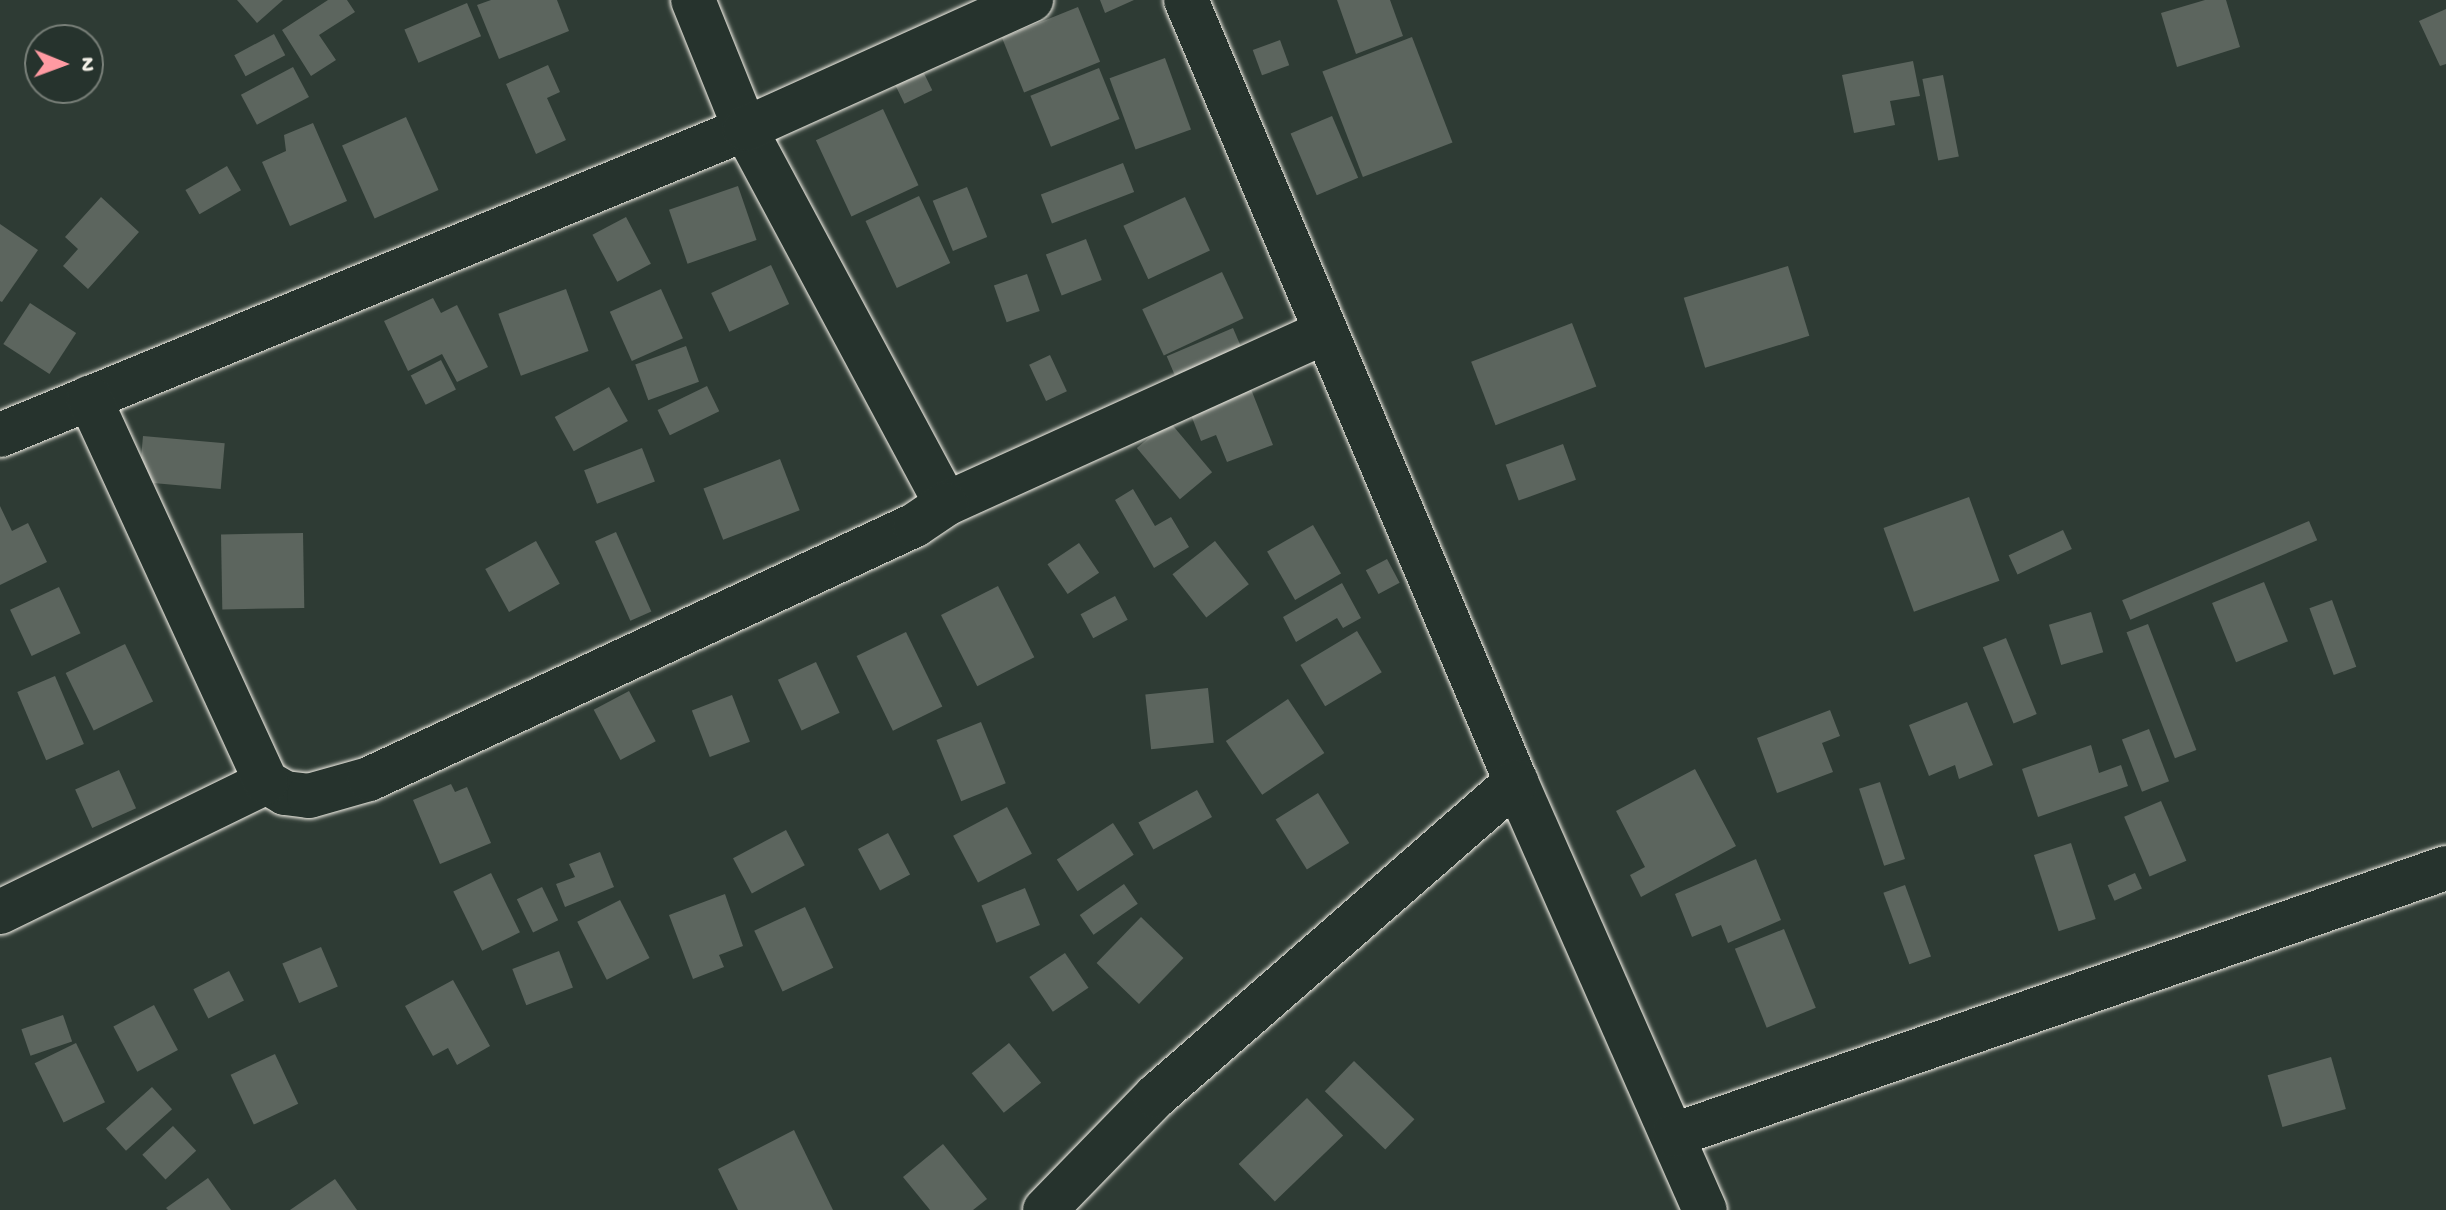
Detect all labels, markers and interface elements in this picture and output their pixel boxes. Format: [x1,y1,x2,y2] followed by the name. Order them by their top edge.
[24,24,104,104] north arrow
[73,57,99,72] text: N

